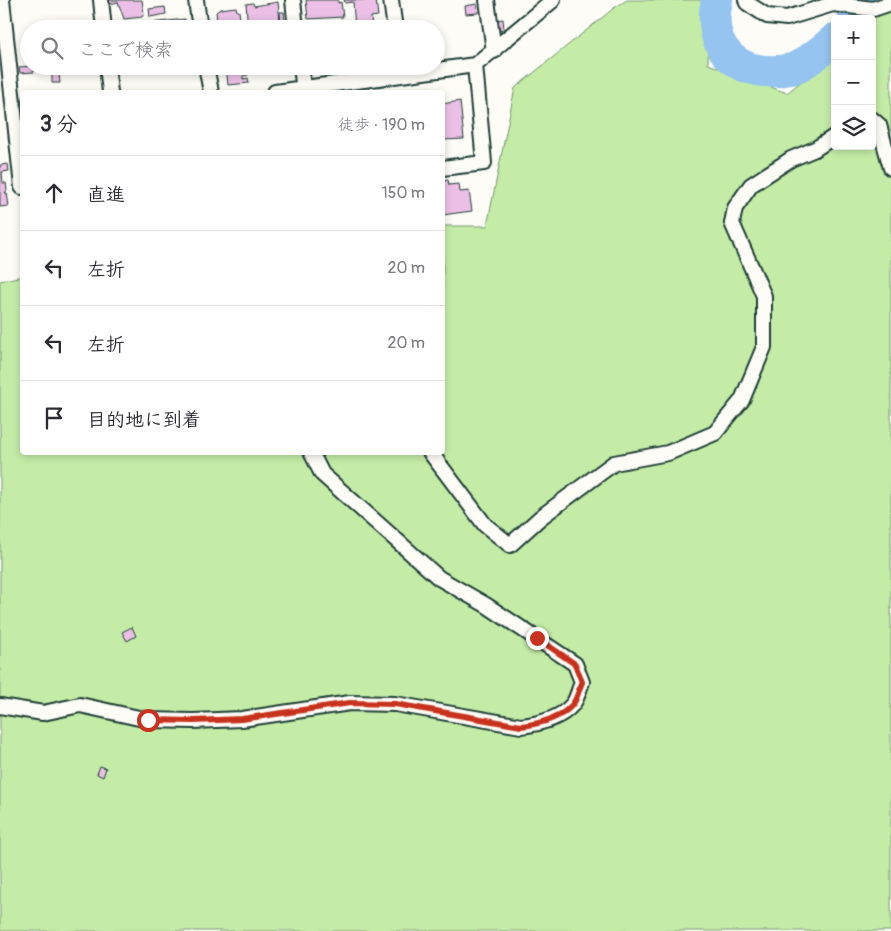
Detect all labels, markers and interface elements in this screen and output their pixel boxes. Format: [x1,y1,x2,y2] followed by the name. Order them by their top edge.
[831,15,876,150] map controls
[831,15,876,60] button: +
[20,20,445,75] search box
[38,34,66,62] icon: search
[78,38,173,62] text: ここで検索
[831,60,876,105] button: −
[831,105,876,150] button: layers
[40,111,77,138] text: 3 分
[338,115,425,135] text: 徒歩 · 190 m
[40,179,68,207] icon: ahead
[87,183,125,207] text: 直進
[381,183,425,203] text: 150 m
[40,254,68,282] icon: left
[87,258,125,282] text: 左折
[387,258,425,278] text: 20 m
[40,329,68,357] icon: left
[87,333,125,357] text: 左折
[387,333,425,353] text: 20 m
[40,404,68,432] icon: arrive
[87,408,201,432] text: 目的地に到着
[526,627,549,650] route end
[137,709,160,732] route start

